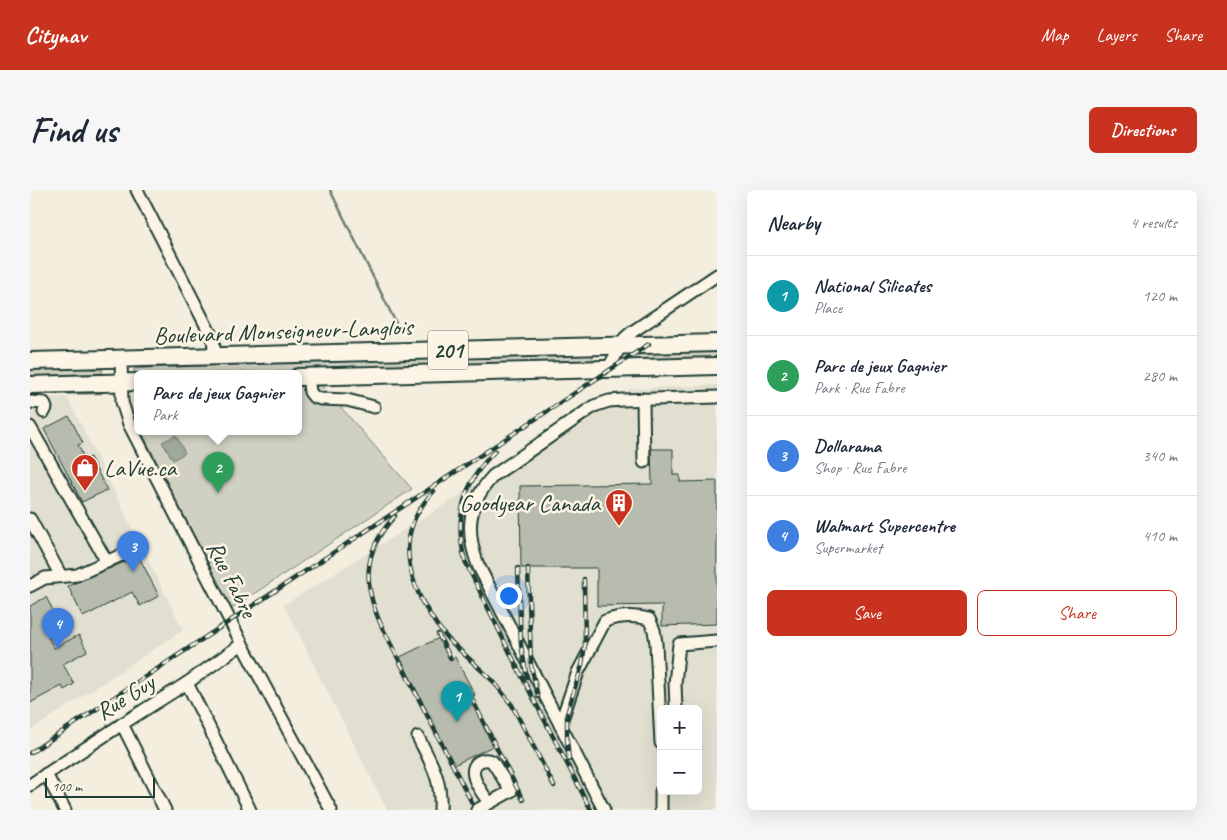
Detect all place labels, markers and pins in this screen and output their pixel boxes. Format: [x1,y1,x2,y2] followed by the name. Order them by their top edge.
[202,452,234,493] pin: 2
[70,453,100,492] shop icon: LaVue.ca
[104,453,178,483] place label: LaVue.ca
[460,488,602,518] place label: Goodyear Canada
[604,488,634,527] building icon: Goodyear Canada
[117,531,149,572] pin: 3
[42,608,74,649] pin: 4
[441,681,473,722] pin: 1

